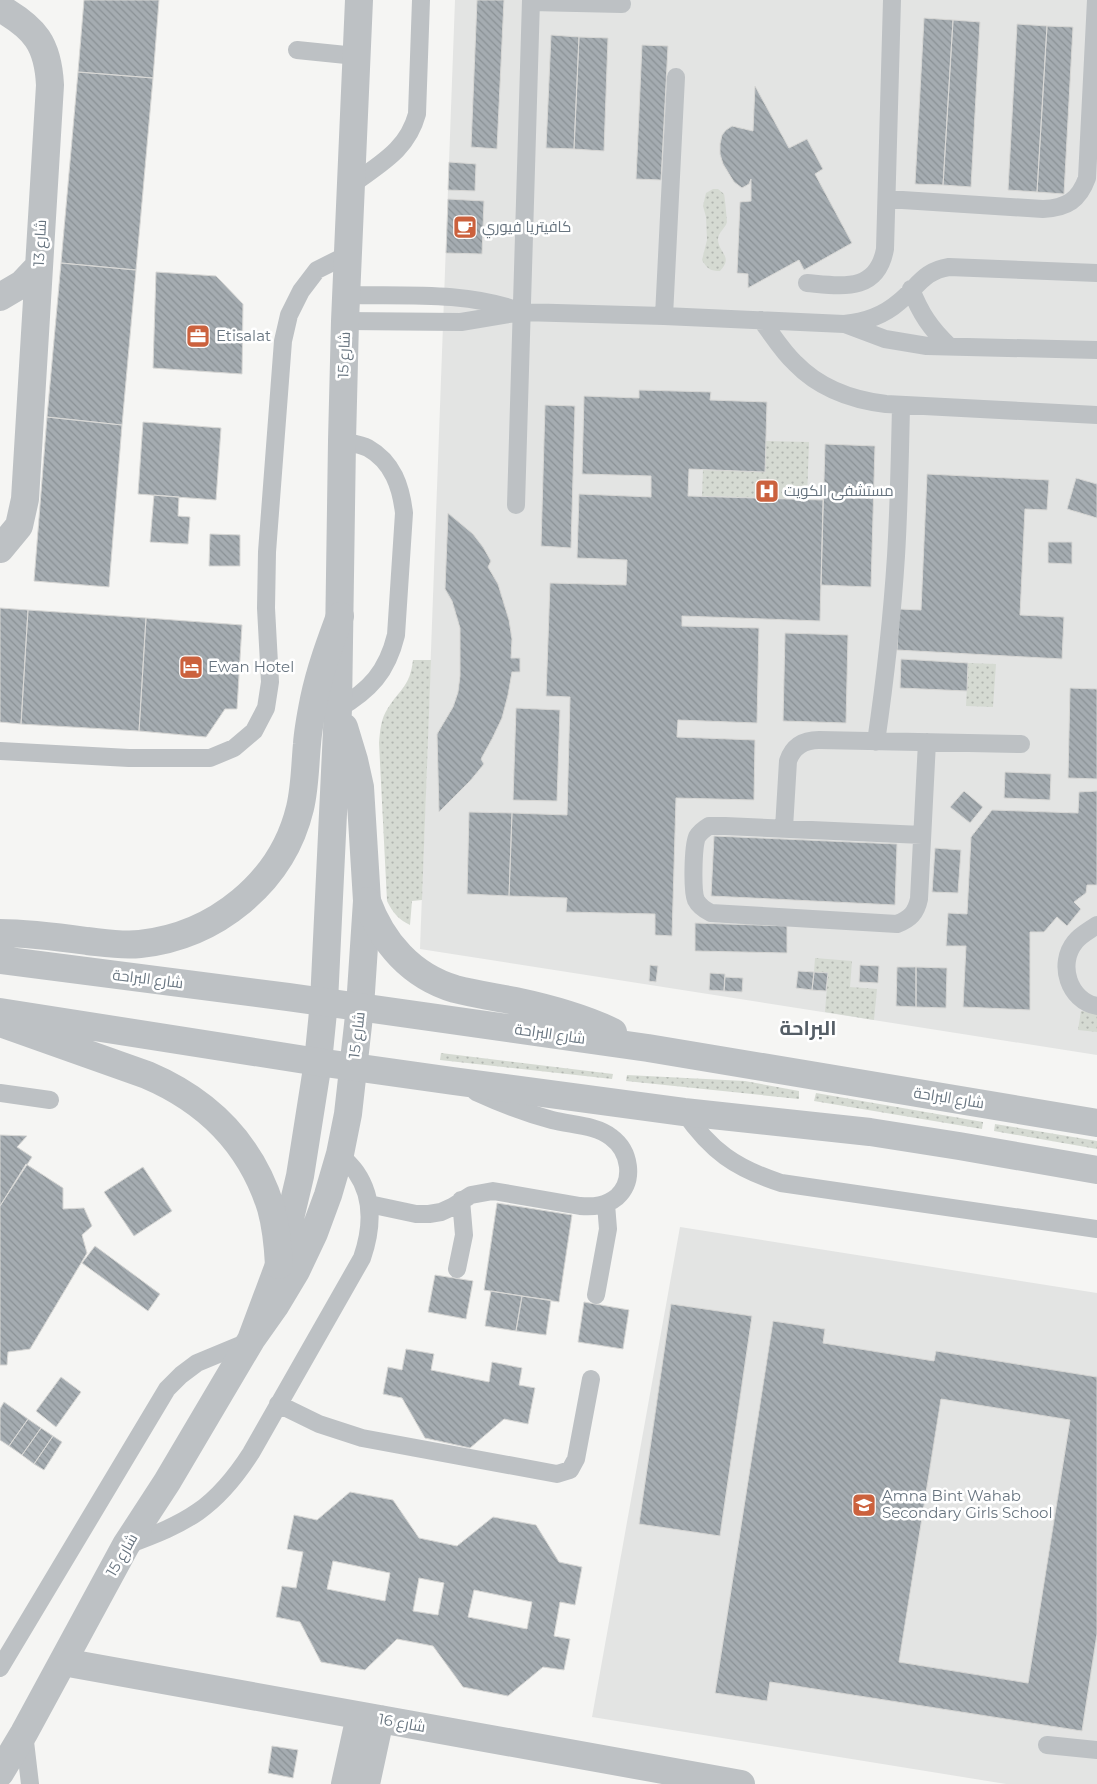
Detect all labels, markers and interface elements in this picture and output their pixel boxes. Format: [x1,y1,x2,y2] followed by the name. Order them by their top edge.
[452,214,478,240] cafe icon: كافيتريا فيوري
[482,217,571,239] place label: كافيتريا فيوري
[29,219,52,267] street label: شارع 13
[185,323,211,349] office icon: Etisalat
[216,326,271,345] place label: Etisalat
[333,331,356,379] street label: شارع 15
[754,478,780,504] hospital icon: مستشفى الكويت
[784,481,894,501] place label: مستشفى الكويت
[178,654,204,680] hotel icon: Ewan Hotel
[208,657,294,676] place label: Ewan Hotel
[111,965,185,994] street label: شارع البراحة
[344,1011,371,1060] street label: شارع 15
[780,1016,836,1040] district label: البراحة
[513,1019,587,1050] street label: شارع البراحة
[912,1083,986,1114] street label: شارع البراحة
[882,1486,1053,1522] place label: Amna Bint Wahab Secondary Girls School
[851,1492,877,1518] school or university icon: Amna Bint Wahab Secondary Girls School
[102,1530,143,1581] street label: شارع 15
[377,1709,427,1738] street label: شارع 16

